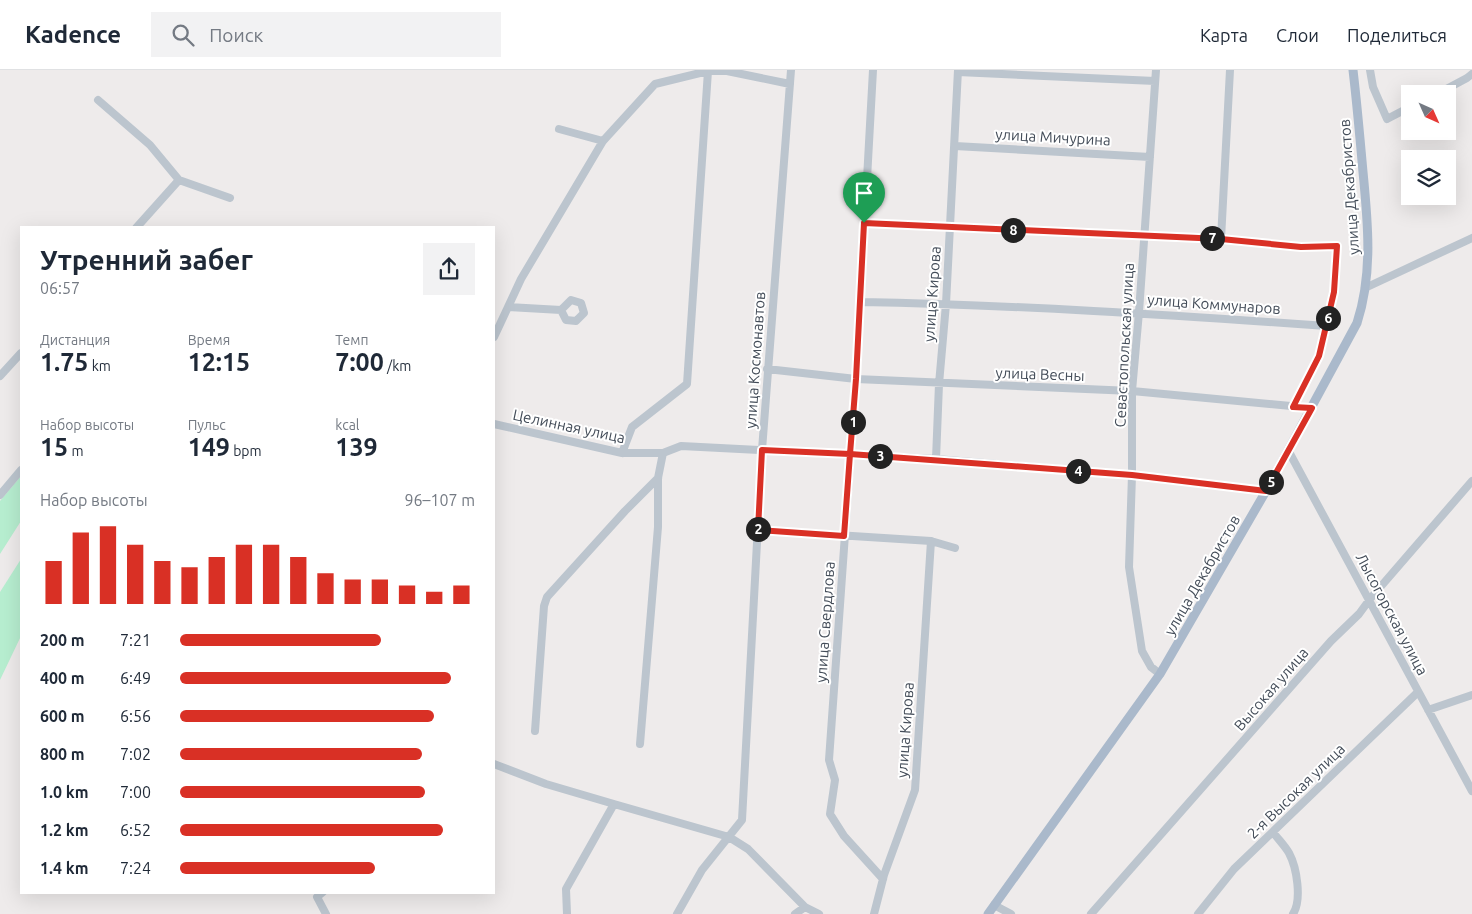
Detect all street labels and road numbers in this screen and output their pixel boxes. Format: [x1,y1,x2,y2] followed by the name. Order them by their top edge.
[1336,119,1362,255] street label: улица Декабристов
[995,125,1111,149] street label: улица Мичурина
[920,246,944,342] street label: улица Кирова
[1111,262,1137,428] street label: Севастопольская улица
[742,291,768,429] street label: улица Космонавтов
[1147,291,1281,317] street label: улица Коммунаров
[995,364,1085,384] street label: улица Весны
[511,406,627,446] street label: Целинная улица
[1161,512,1243,638] street label: улица Декабристов
[1353,550,1431,678] street label: Лысогорская улица
[812,561,838,683] street label: улица Свердлова
[1230,644,1312,734] street label: Высокая улица
[893,682,917,778] street label: улица Кирова
[1244,740,1348,842] street label: 2-я Высокая улица

